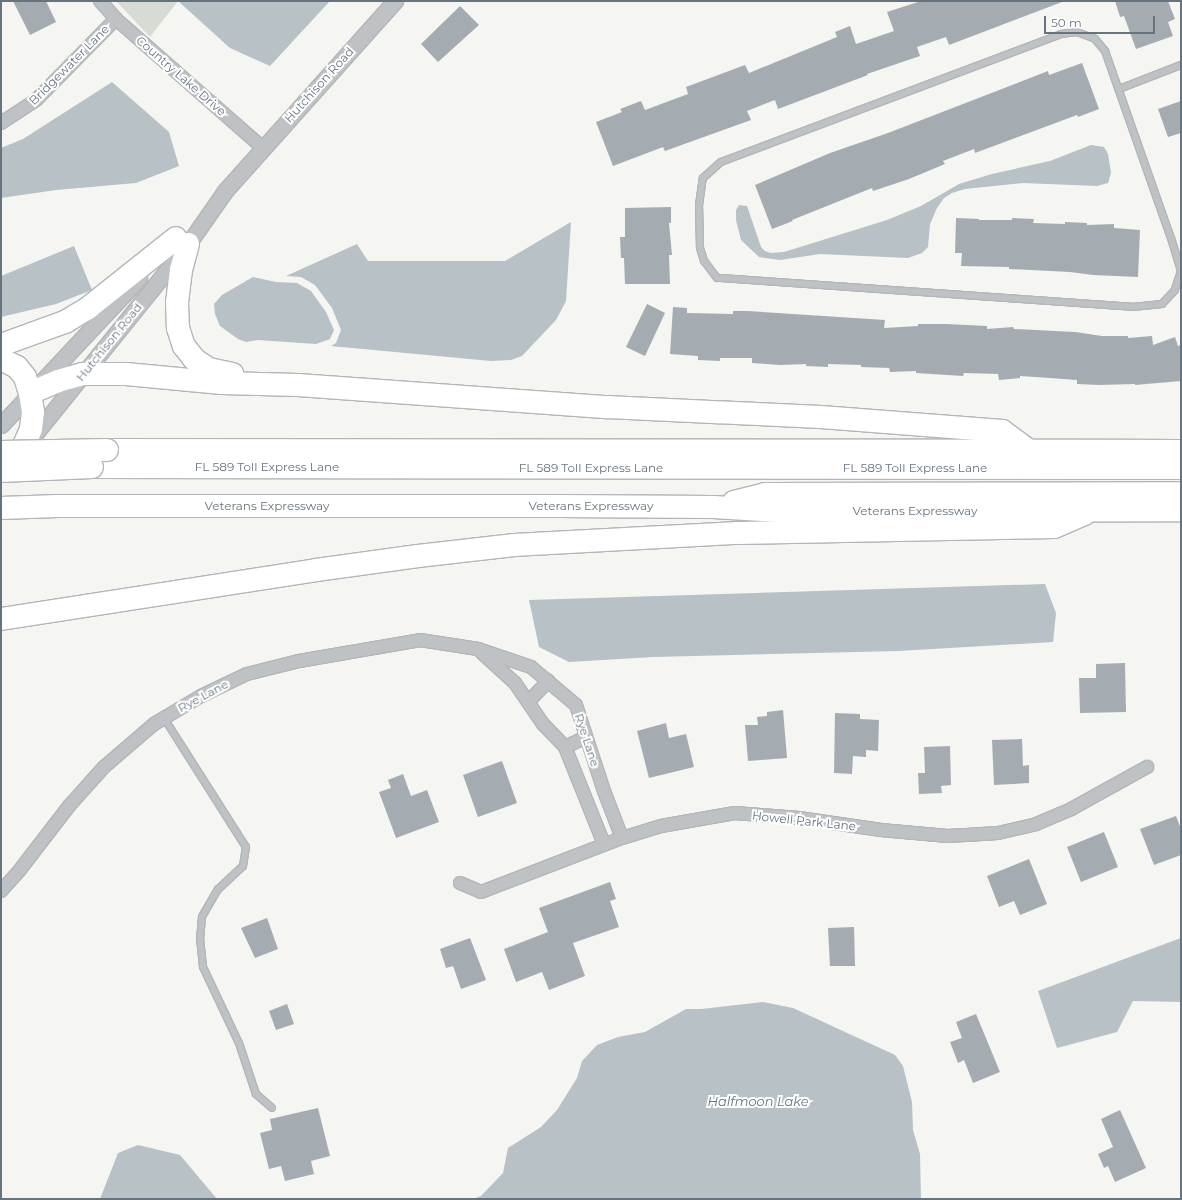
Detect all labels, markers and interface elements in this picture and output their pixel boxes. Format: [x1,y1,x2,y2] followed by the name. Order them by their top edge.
[1046,8,1157,34] scale bar
[1051,15,1082,30] text: 50 m
[26,22,112,108] street label: Bridgewater Lane
[133,33,229,119] street label: Country Lake Drive
[281,44,357,126] street label: Hutchison Road
[73,300,145,384] street label: Hutchison Road
[195,460,339,474] street label: FL 589 Toll Express Lane
[519,461,663,475] street label: FL 589 Toll Express Lane
[843,461,987,475] street label: FL 589 Toll Express Lane
[205,499,329,513] street label: Veterans Expressway
[529,499,653,513] street label: Veterans Expressway
[853,504,977,518] street label: Veterans Expressway
[175,677,231,715] street label: Rye Lane
[572,712,602,768] street label: Rye Lane
[751,808,857,834] street label: Howell Park Lane
[707,1093,809,1109] water label: Halfmoon Lake

